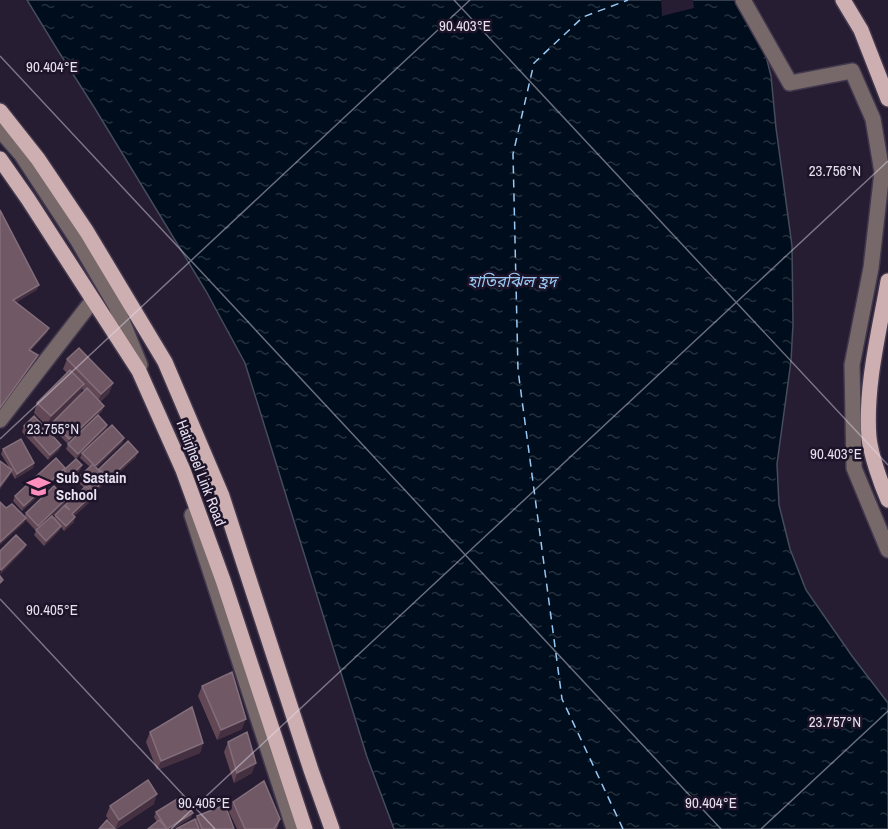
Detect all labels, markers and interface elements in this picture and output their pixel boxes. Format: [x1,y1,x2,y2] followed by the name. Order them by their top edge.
[439,15,491,36] text: 90.403°E
[26,56,78,77] text: 90.404°E
[809,160,861,181] text: 23.756°N
[468,270,560,292] water label: হাতিরঝিল হ্রদ
[172,417,231,529] street label: Hatirjheel Link Road
[27,418,79,439] text: 23.755°N
[810,443,862,464] text: 90.403°E
[56,467,126,505] place label: Sub Sastain School
[25,474,51,500] school or university icon: Sub Sastain School
[26,599,78,620] text: 90.405°E
[809,711,861,732] text: 23.757°N
[178,792,230,813] text: 90.405°E
[685,792,737,813] text: 90.404°E

